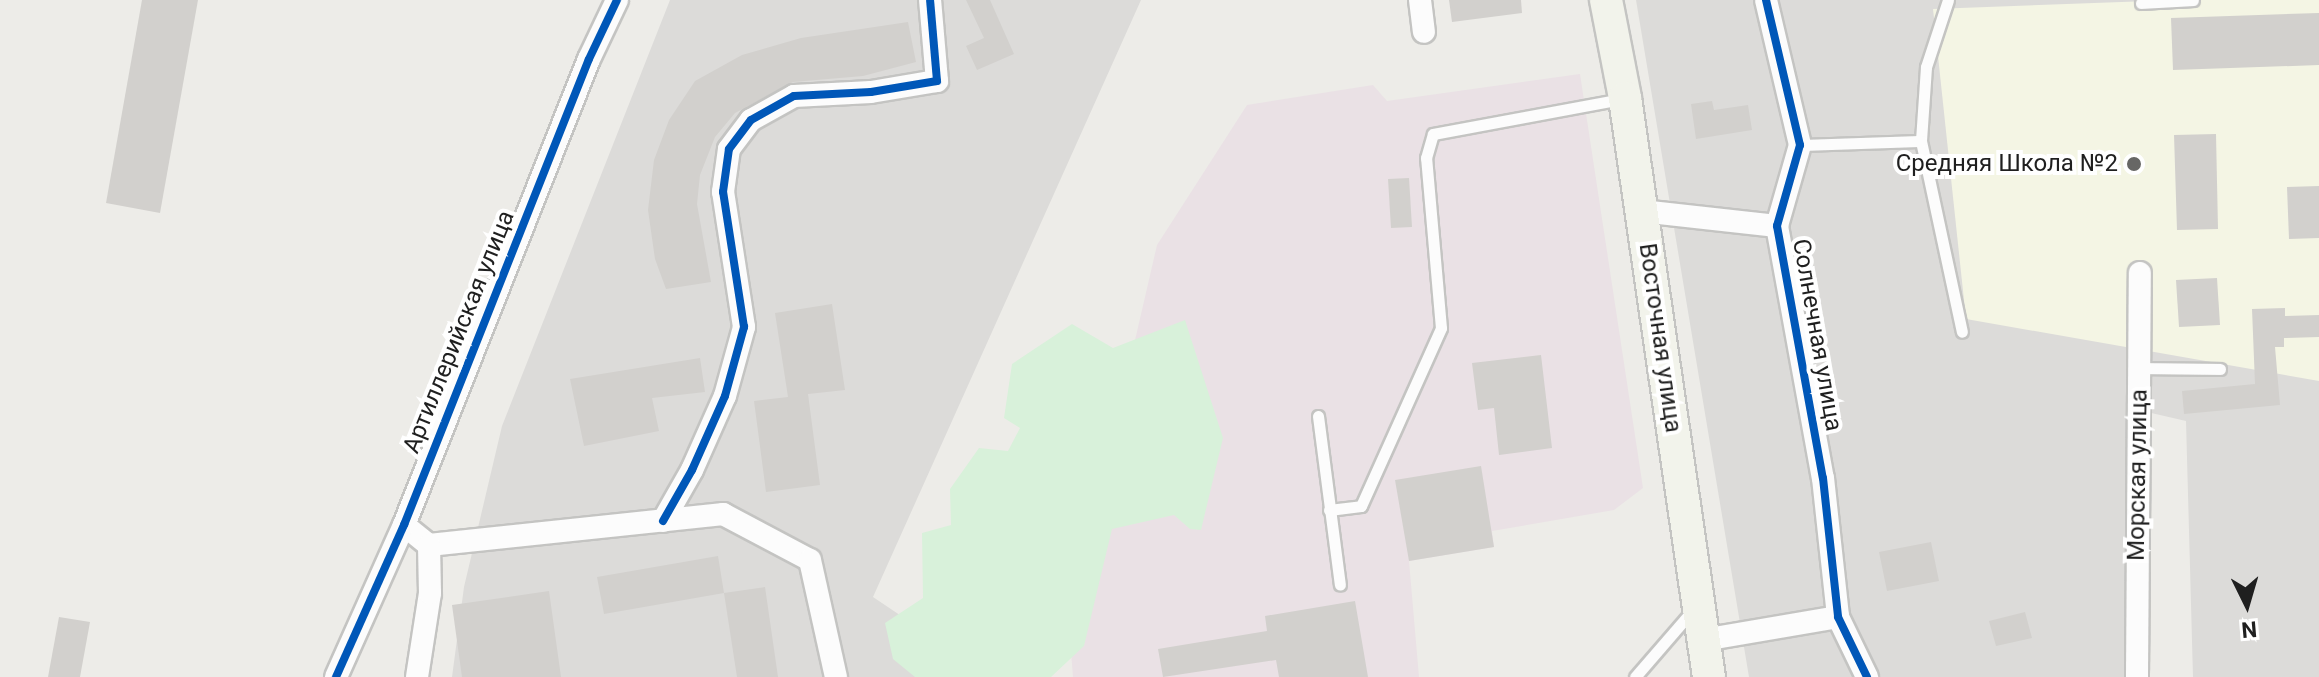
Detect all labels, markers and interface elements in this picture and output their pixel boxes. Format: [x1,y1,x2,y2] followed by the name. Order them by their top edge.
[1896,150,2118,178] place label: Средняя Школа №2
[2125,155,2143,173] marker: Средняя Школа №2
[397,207,521,457] street label: Артиллерийская улица
[1786,237,1848,433] street label: Солнечная улица
[1632,241,1688,435] street label: Восточная улица
[2122,389,2154,561] street label: Морская улица
[2207,565,2287,645] north arrow
[2240,616,2258,643] text: N

